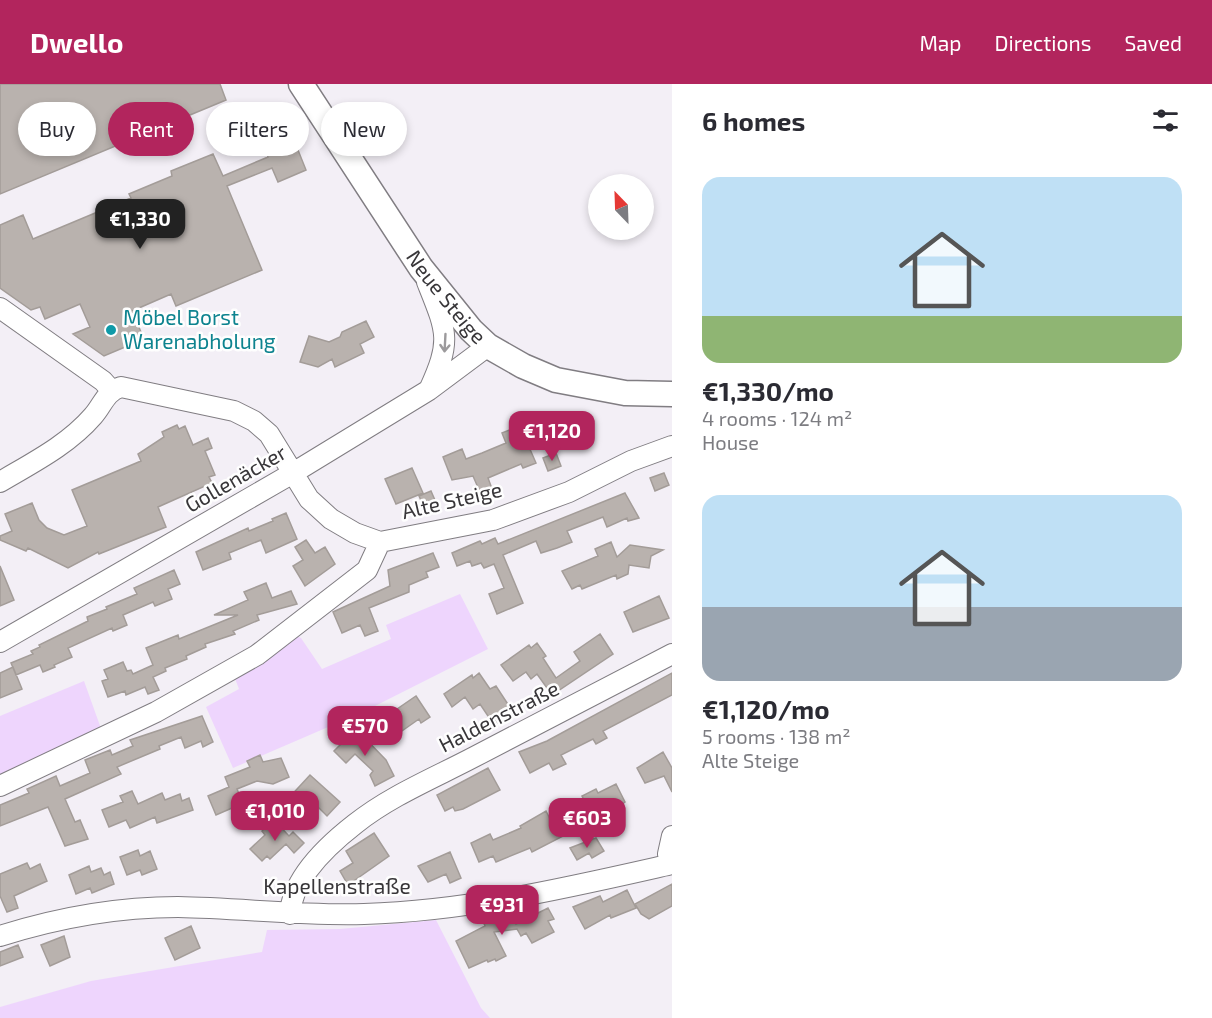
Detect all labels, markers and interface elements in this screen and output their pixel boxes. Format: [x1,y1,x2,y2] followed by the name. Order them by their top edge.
[30,25,123,59] text: Dwello
[919,30,962,55] text: Map
[995,30,1091,55] text: Directions
[1124,30,1182,55] text: Saved
[18,102,96,156] chip: Buy
[108,102,194,156] chip: Rent
[206,102,309,156] chip: Filters
[321,102,407,156] chip: New
[1149,104,1182,137] icon: filters
[702,105,805,136] text: 6 homes
[588,174,654,240] north arrow
[588,174,654,240] map controls
[91,199,189,250] pin: €1,330
[109,206,171,230] text: €1,330
[888,216,996,324] icon: home
[402,245,492,348] street label: Neue Steige
[123,304,276,353] place label: Möbel Borst Warenabholung
[104,323,118,337] marker: Möbel Borst Warenabholung
[439,333,450,353] one-way arrow
[702,375,834,406] text: €1,330/mo
[702,406,852,430] text: 4 rooms · 124 m²
[503,411,601,462] pin: €1,120
[523,418,581,442] text: €1,120
[702,430,759,454] text: House
[180,438,291,517] street label: Gollenäcker
[399,476,504,523] street label: Alte Steige
[888,534,996,642] icon: home
[434,675,563,757] street label: Haldenstraße
[702,693,830,724] text: €1,120/mo
[329,706,401,757] pin: €570
[341,713,389,737] text: €570
[702,724,850,748] text: 5 rooms · 138 m²
[702,748,799,772] text: Alte Steige
[226,791,324,842] pin: €1,010
[245,798,305,822] text: €1,010
[551,798,623,849] pin: €603
[563,805,611,829] text: €603
[263,873,411,898] street label: Kapellenstraße
[466,885,538,936] pin: €931
[480,892,524,916] text: €931

